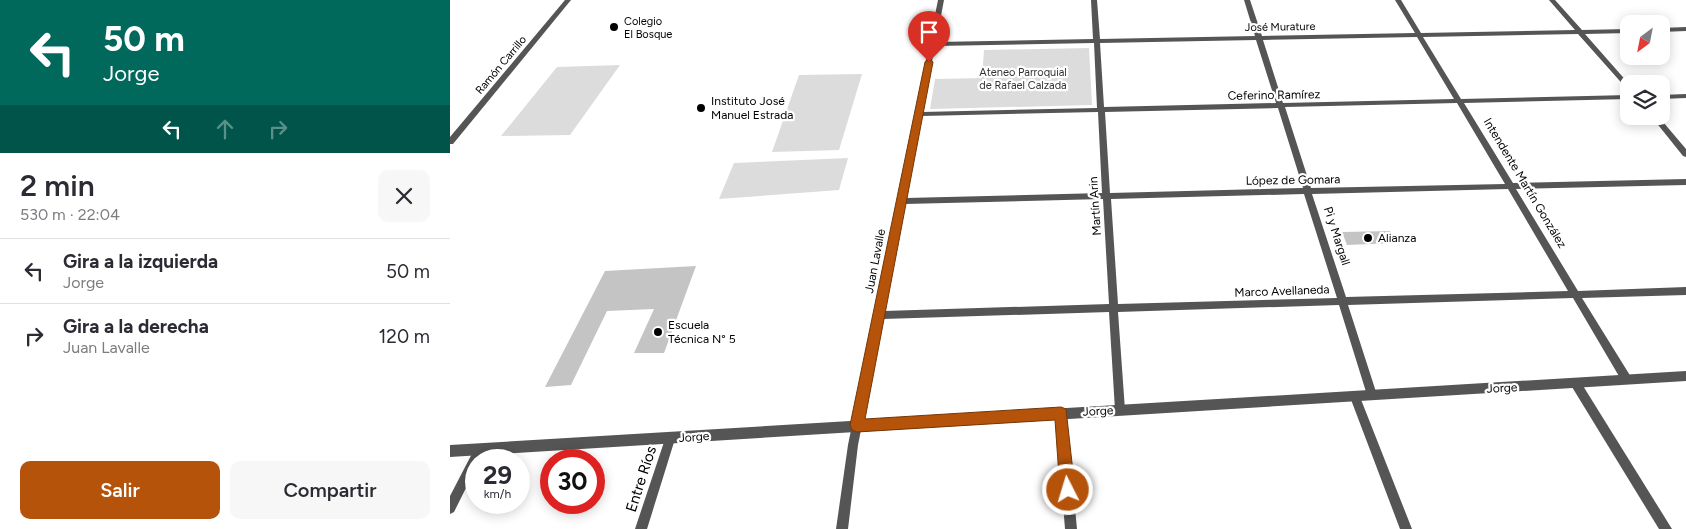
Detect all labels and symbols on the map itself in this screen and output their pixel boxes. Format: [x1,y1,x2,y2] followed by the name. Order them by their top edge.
[908,11,950,62] pin
[624,15,672,41] place label: Colegio El Bosque
[1620,15,1670,65] north arrow
[1245,20,1315,34] street label: José Murature
[608,21,620,33] marker: Colegio El Bosque
[473,33,529,97] street label: Ramón Carrillo
[979,66,1067,92] park label: Ateneo Parroquial de Rafael Calzada
[1228,87,1321,103] street label: Ceferino Ramírez
[711,94,793,122] place label: Instituto José Manuel Estrada
[695,102,707,114] marker: Instituto José Manuel Estrada
[1481,115,1569,251] street label: Intendente Martín González
[1245,172,1341,188] street label: López de Gomara
[1086,176,1104,236] street label: Martín Arin
[1321,205,1353,267] street label: Pi y Margall
[862,227,888,294] street label: Juan Lavalle
[1378,231,1416,245] place label: Alianza
[1362,232,1374,244] marker: Alianza
[1234,282,1330,300] street label: Marco Avellaneda
[668,318,736,346] place label: Escuela Técnica N° 5
[652,326,664,338] marker: Escuela Técnica N° 5
[1486,380,1518,396] street label: Jorge
[1082,403,1114,419] street label: Jorge
[678,429,710,445] street label: Jorge
[622,444,660,514] street label: Entre Ríos
[540,449,605,514] speed limit sign: 30
[1041,463,1093,515] position arrow

